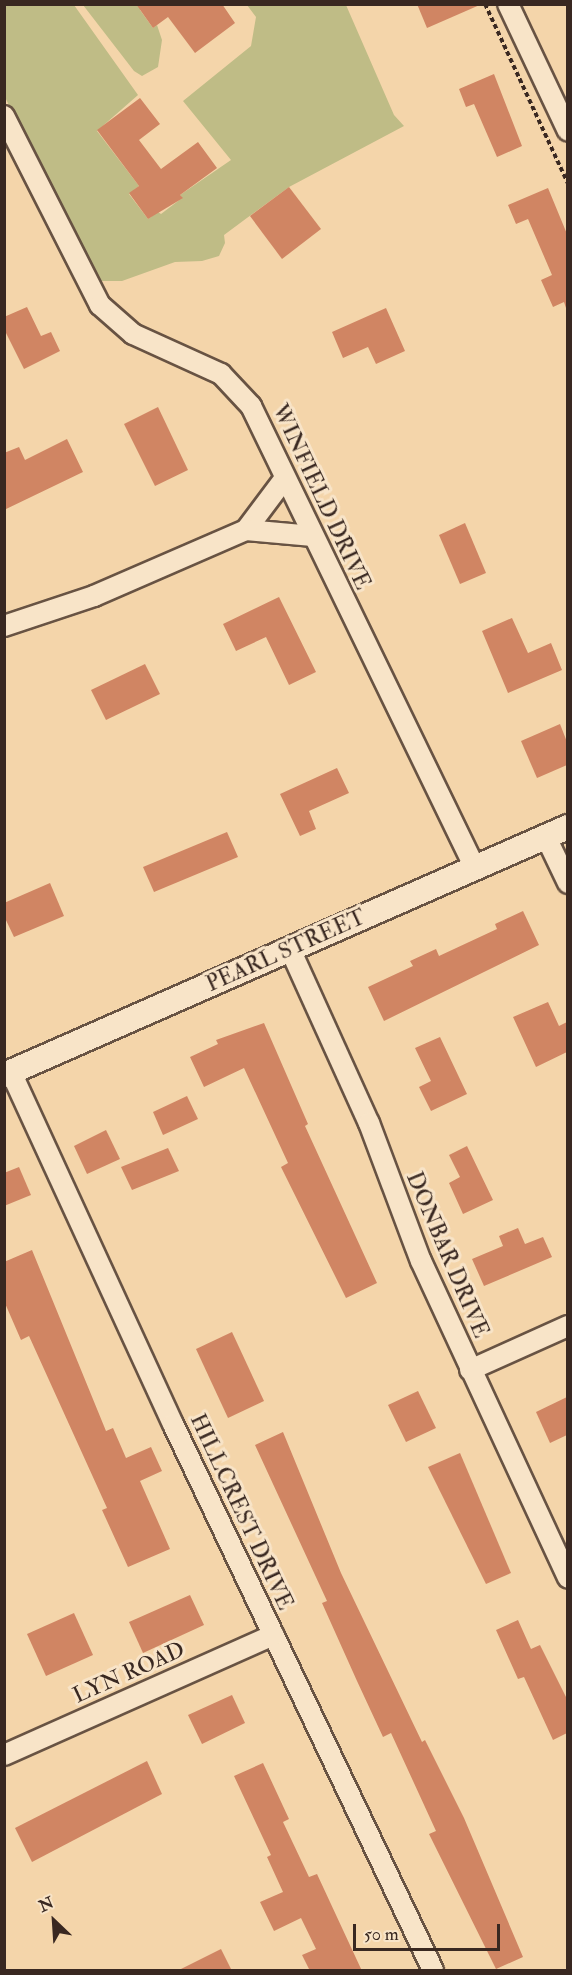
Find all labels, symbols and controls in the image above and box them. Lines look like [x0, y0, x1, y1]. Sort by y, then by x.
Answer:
street label: WINFIELD DRIVE [266, 400, 376, 594]
street label: PEARL STREET [202, 904, 370, 998]
street label: DONBAR DRIVE [400, 1168, 494, 1342]
street label: HILLCREST DRIVE [184, 1410, 298, 1614]
street label: LYN ROAD [69, 1637, 189, 1709]
north arrow [24, 1891, 84, 1951]
text: N [36, 1893, 57, 1917]
scale bar [356, 1912, 503, 1950]
text: 50 m [364, 1923, 399, 1946]

